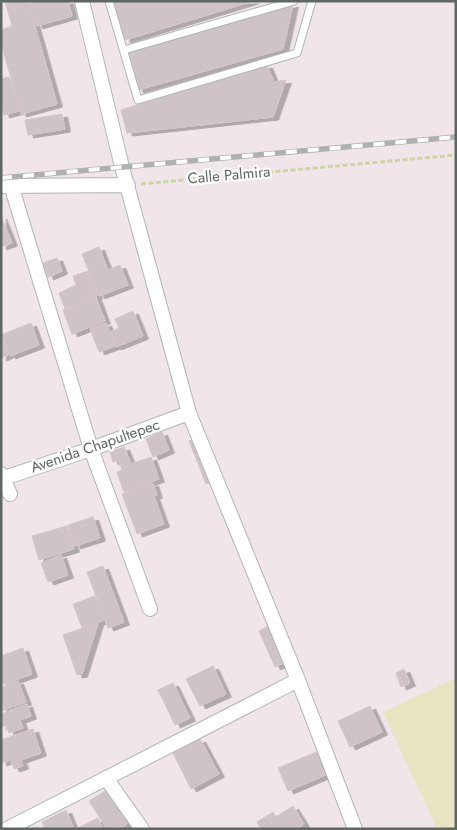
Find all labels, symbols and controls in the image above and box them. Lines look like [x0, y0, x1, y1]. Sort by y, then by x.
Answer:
street label: Calle Palmira [187, 160, 271, 190]
street label: Avenida Chapultepec [27, 414, 163, 478]

